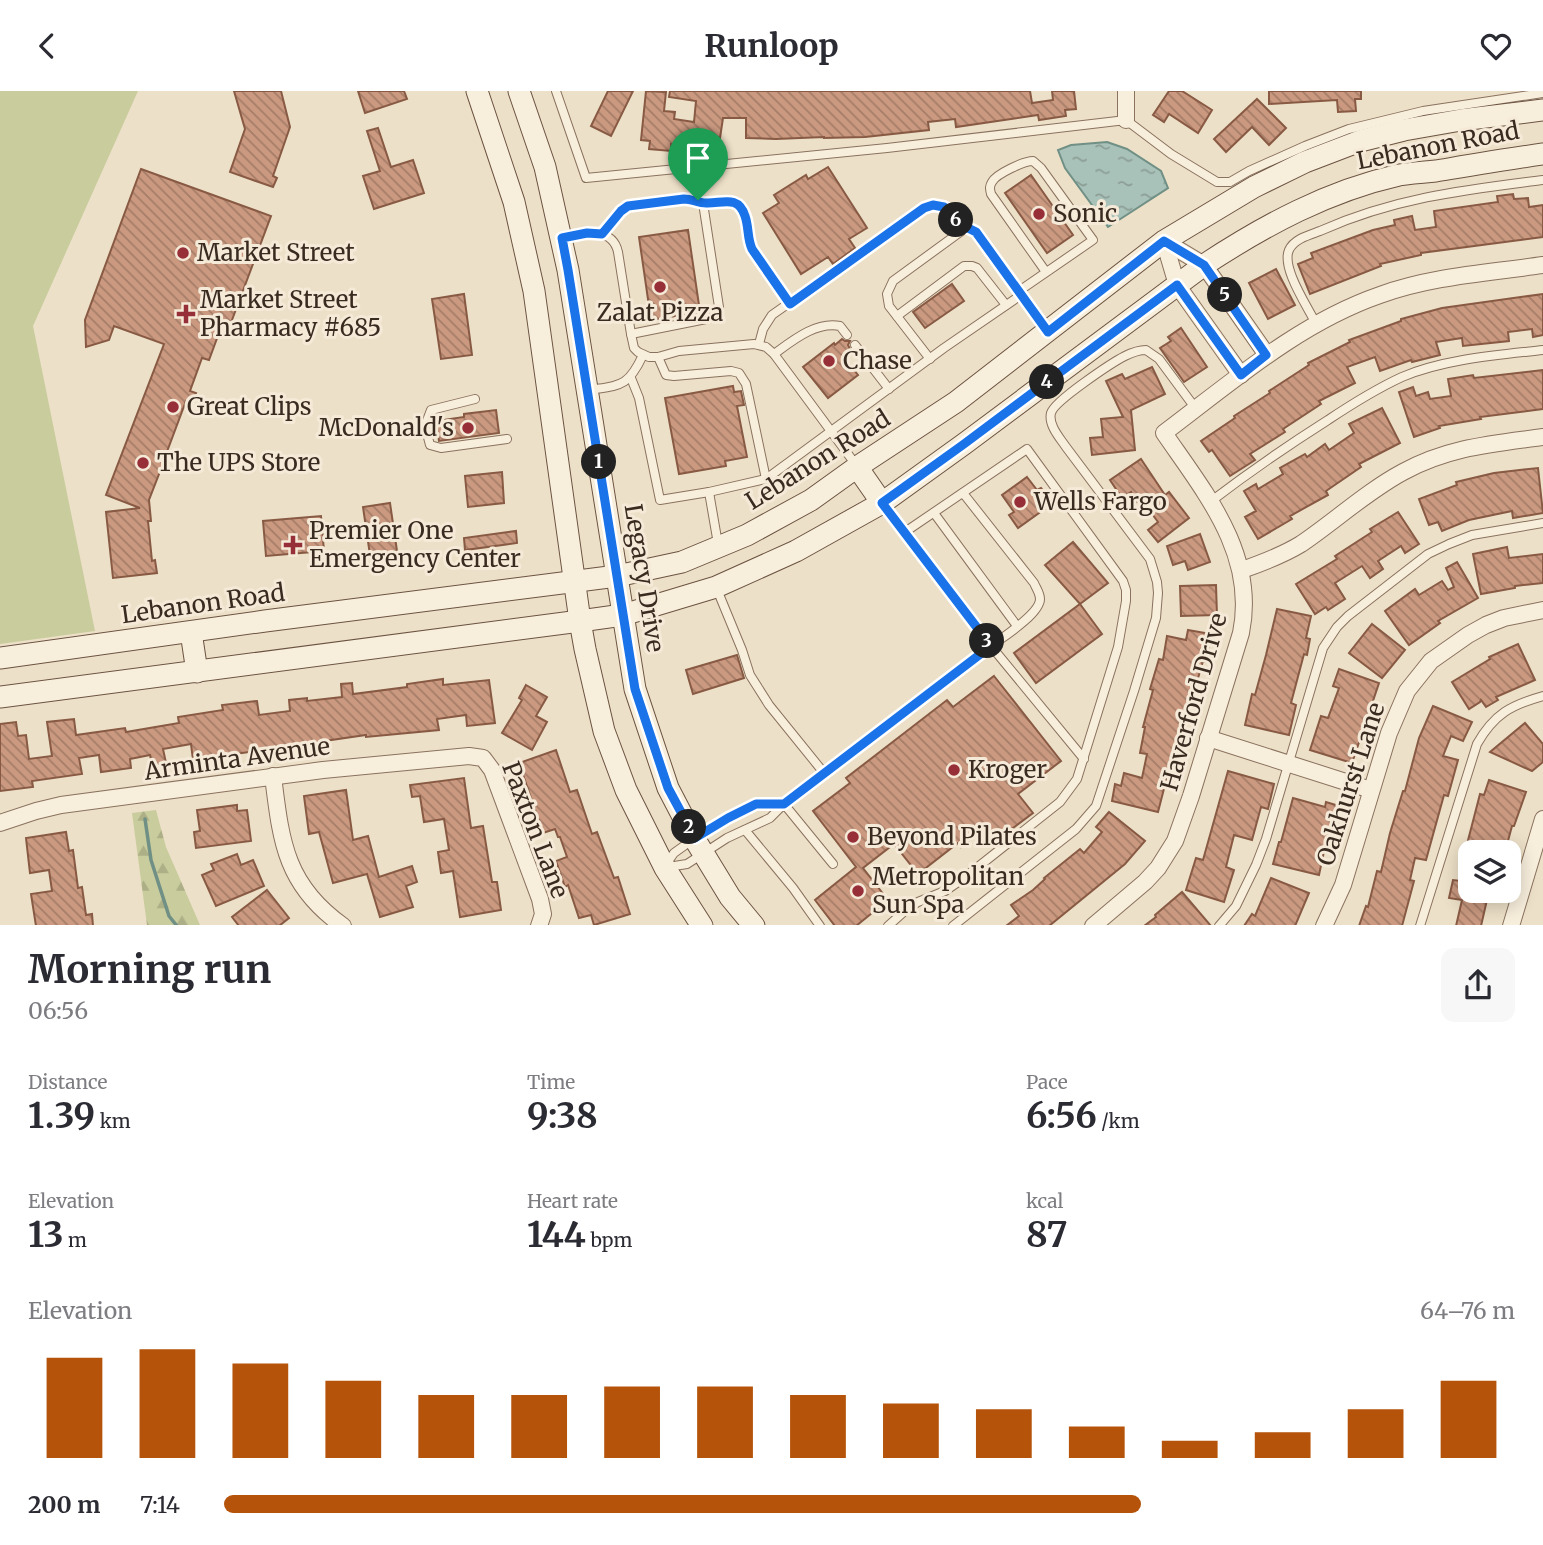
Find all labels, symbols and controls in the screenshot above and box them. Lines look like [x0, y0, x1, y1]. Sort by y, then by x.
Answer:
text: Runloop [704, 26, 839, 66]
icon: back [28, 27, 66, 65]
icon: heart [1477, 27, 1515, 65]
street label: Lebanon Road [1354, 115, 1522, 176]
pin [668, 128, 728, 200]
icon: arrive [679, 139, 717, 177]
place label: Sonic [1053, 198, 1117, 229]
pin: 6 [939, 202, 974, 237]
marker: Sonic [1031, 206, 1047, 222]
text: 6 [950, 207, 961, 231]
place label: Market Street [197, 237, 355, 268]
marker: Market Street [175, 245, 191, 261]
pin: 5 [1208, 277, 1242, 313]
marker: Zalat Pizza [652, 279, 668, 295]
text: 5 [1219, 282, 1230, 306]
place label: Market Street Pharmacy #685 [200, 284, 381, 343]
place label: Zalat Pizza [597, 297, 724, 328]
marker: Market Street Pharmacy #685 [178, 306, 194, 322]
place label: Chase [843, 345, 912, 376]
marker: Chase [821, 353, 837, 369]
pin: 4 [1030, 365, 1064, 399]
text: 4 [1040, 369, 1053, 393]
place label: Great Clips [187, 391, 312, 422]
marker: Great Clips [165, 399, 181, 415]
street label: Lebanon Road [740, 403, 896, 516]
place label: McDonald's [319, 412, 454, 443]
marker: McDonald's [460, 420, 476, 436]
pin: 1 [582, 445, 616, 479]
place label: The UPS Store [157, 447, 320, 478]
text: 1 [594, 449, 603, 473]
marker: The UPS Store [135, 455, 151, 471]
place label: Wells Fargo [1033, 486, 1167, 517]
marker: Wells Fargo [1012, 494, 1028, 510]
street label: Legacy Drive [618, 502, 671, 654]
place label: Premier One Emergency Center [309, 515, 521, 574]
marker: Premier One Emergency Center [283, 535, 303, 555]
street label: Lebanon Road [119, 577, 287, 630]
street label: Haverford Drive [1153, 609, 1234, 794]
pin: 3 [970, 623, 1004, 659]
text: 3 [981, 628, 992, 652]
street label: Oakhurst Lane [1310, 698, 1391, 869]
street label: Arminta Avenue [141, 730, 332, 787]
place label: Kroger [968, 754, 1047, 785]
street label: Paxton Lane [495, 757, 576, 903]
marker: Kroger [946, 762, 962, 778]
pin: 2 [672, 809, 706, 845]
text: 2 [683, 814, 694, 838]
place label: Beyond Pilates [867, 821, 1037, 852]
marker: Beyond Pilates [845, 829, 861, 845]
map controls [1458, 840, 1521, 903]
button: layers [1458, 840, 1521, 903]
place label: Metropolitan Sun Spa [872, 861, 1024, 920]
marker: Metropolitan Sun Spa [850, 883, 866, 899]
text: Morning run [28, 946, 271, 993]
button: share [1441, 948, 1515, 1022]
text: 06:56 [28, 996, 88, 1025]
text: Distance [28, 1070, 107, 1094]
text: Time [527, 1070, 575, 1094]
text: Pace [1026, 1070, 1068, 1094]
text: 1.39 [28, 1094, 95, 1138]
text: 9:38 [527, 1094, 598, 1138]
text: 6:56 [1026, 1094, 1097, 1138]
text: km [95, 1109, 131, 1133]
text: /km [1097, 1109, 1140, 1133]
text: Elevation [28, 1189, 114, 1213]
text: Heart rate [527, 1189, 618, 1213]
text: kcal [1026, 1189, 1063, 1213]
text: 13 [28, 1213, 64, 1257]
text: 144 [527, 1213, 586, 1257]
text: 87 [1026, 1213, 1068, 1257]
text: m [64, 1228, 87, 1252]
text: bpm [586, 1228, 632, 1252]
text: Elevation [28, 1296, 132, 1325]
text: 64–76 m [1420, 1296, 1515, 1325]
text: 200 m [28, 1490, 100, 1519]
text: 7:14 [140, 1490, 180, 1519]

